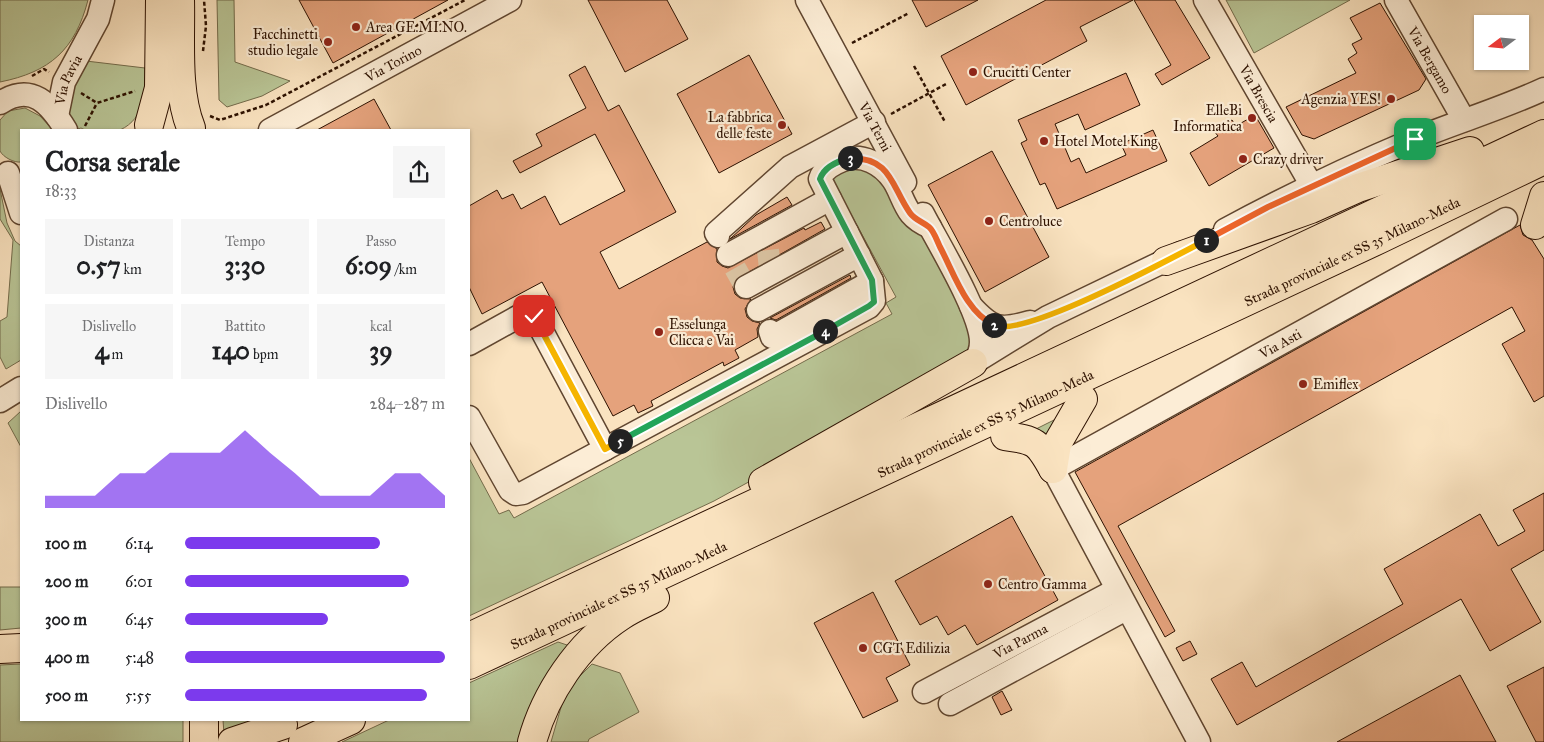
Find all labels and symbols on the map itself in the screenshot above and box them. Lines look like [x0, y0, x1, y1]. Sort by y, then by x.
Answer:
north arrow [1474, 15, 1529, 70]
place label: Area GE.MI.NO. [365, 19, 467, 36]
marker: Area GE.MI.NO. [350, 21, 362, 33]
street label: Via Bergamo [1403, 23, 1455, 97]
place label: Facchinetti studio legale [248, 26, 318, 59]
marker: Facchinetti studio legale [322, 36, 334, 48]
street label: Via Torino [361, 42, 425, 86]
street label: Via Pavia [51, 52, 86, 107]
street label: Via Brescia [1235, 61, 1282, 126]
place label: Crucitti Center [983, 64, 1071, 81]
marker: Crucitti Center [967, 66, 979, 78]
place label: Agenzia YES! [1300, 91, 1381, 108]
marker: Agenzia YES! [1385, 93, 1397, 105]
street label: Via Terni [854, 99, 895, 155]
place label: ElleBi Informatica [1173, 102, 1242, 135]
place label: La fabbrica delle feste [708, 109, 772, 142]
marker: ElleBi Informatica [1246, 112, 1258, 124]
pin [1394, 118, 1436, 160]
marker: La fabbrica delle feste [776, 119, 788, 131]
place label: Hotel Motel King [1054, 133, 1158, 150]
marker: Hotel Motel King [1038, 135, 1050, 147]
pin: 3 [838, 146, 862, 170]
place label: Crazy driver [1253, 151, 1324, 168]
marker: Crazy driver [1237, 153, 1249, 165]
street label: Strada provinciale ex SS 35 Milano-Meda [1242, 194, 1463, 310]
place label: Centroluce [999, 213, 1062, 230]
marker: Centroluce [983, 215, 995, 227]
pin: 1 [1194, 228, 1218, 252]
pin [513, 295, 555, 337]
pin: 2 [982, 312, 1006, 338]
place label: Esselunga Clicca e Vai [669, 316, 734, 349]
pin: 4 [812, 318, 838, 344]
street label: Via Asti [1255, 325, 1305, 363]
marker: Esselunga Clicca e Vai [653, 326, 665, 338]
street label: Strada provinciale ex SS 35 Milano-Meda [875, 366, 1096, 482]
place label: Emiflex [1313, 376, 1359, 393]
marker: Emiflex [1297, 378, 1309, 390]
pin: 5 [608, 428, 632, 454]
street label: Strada provinciale ex SS 35 Milano-Meda [508, 538, 730, 653]
place label: Centro Gamma [998, 576, 1087, 593]
marker: Centro Gamma [982, 578, 994, 590]
street label: Via Parma [990, 620, 1051, 663]
place label: CGT Edilizia [873, 640, 950, 657]
marker: CGT Edilizia [857, 642, 869, 654]

